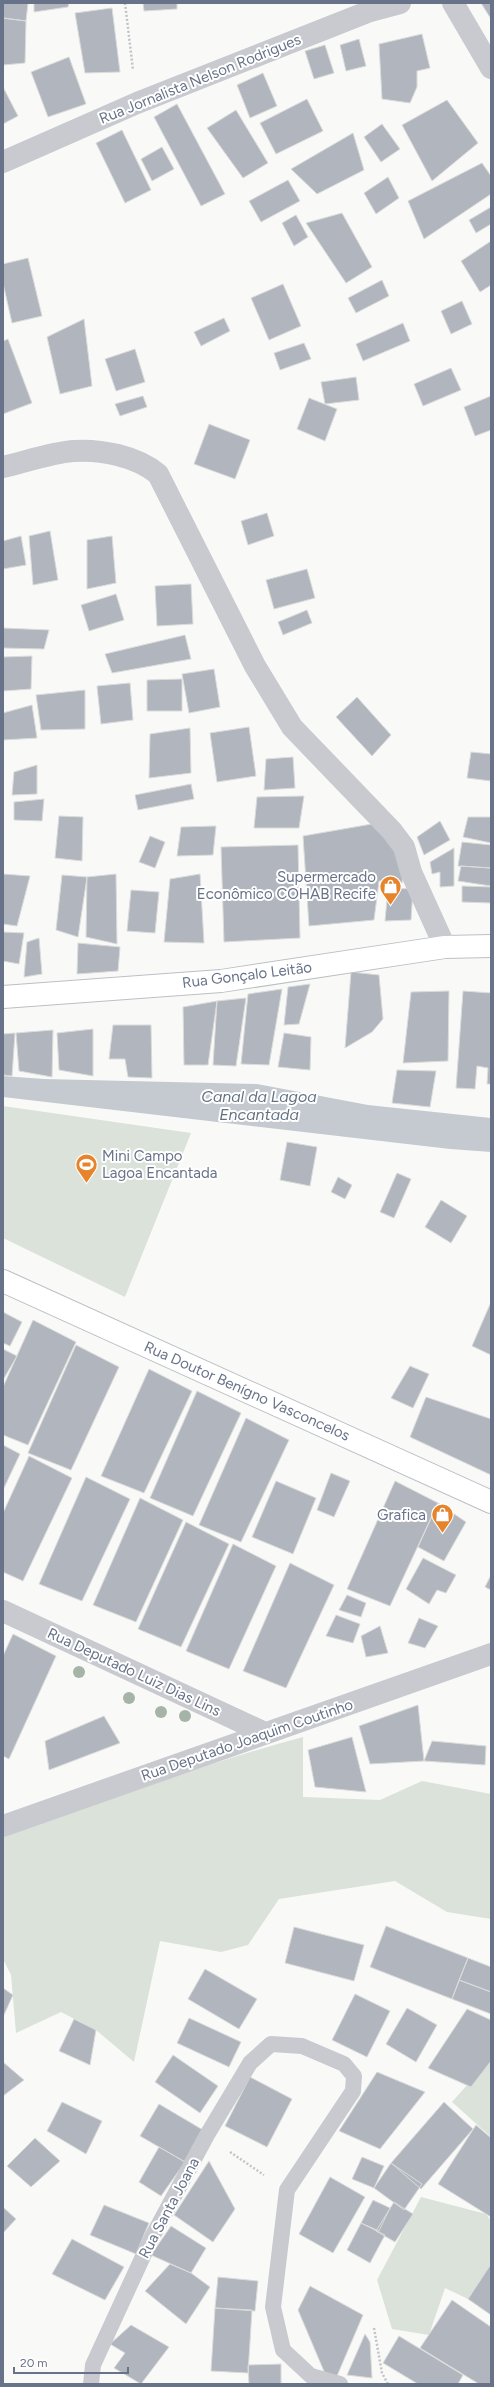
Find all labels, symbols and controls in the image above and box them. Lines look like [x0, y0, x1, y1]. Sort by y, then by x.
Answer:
street label: Rua Jornalista Nelson Rodrigues [96, 30, 304, 128]
place label: Supermercado Econômico COHAB Recife [197, 868, 376, 903]
shop icon: Supermercado Econômico COHAB Recife [378, 873, 404, 906]
street label: Rua Gonçalo Leitão [181, 958, 313, 992]
water label: Canal da Lagoa Encantada [201, 1087, 317, 1124]
place label: Mini Campo Lagoa Encantada [102, 1147, 217, 1182]
sports icon: Mini Campo Lagoa Encantada [73, 1152, 99, 1185]
street label: Rua Doutor Benígno Vasconcelos [141, 1337, 353, 1445]
shop icon: Grafica [429, 1502, 455, 1535]
place label: Grafica [377, 1506, 426, 1524]
street label: Rua Deputado Luiz Dias Lins [45, 1624, 223, 1720]
street label: Rua Deputado Joaquim Coutinho [139, 1695, 356, 1785]
street label: Rua Santa Joana [135, 2155, 203, 2261]
scale bar [14, 2349, 128, 2375]
text: 20 m [20, 2356, 48, 2370]

